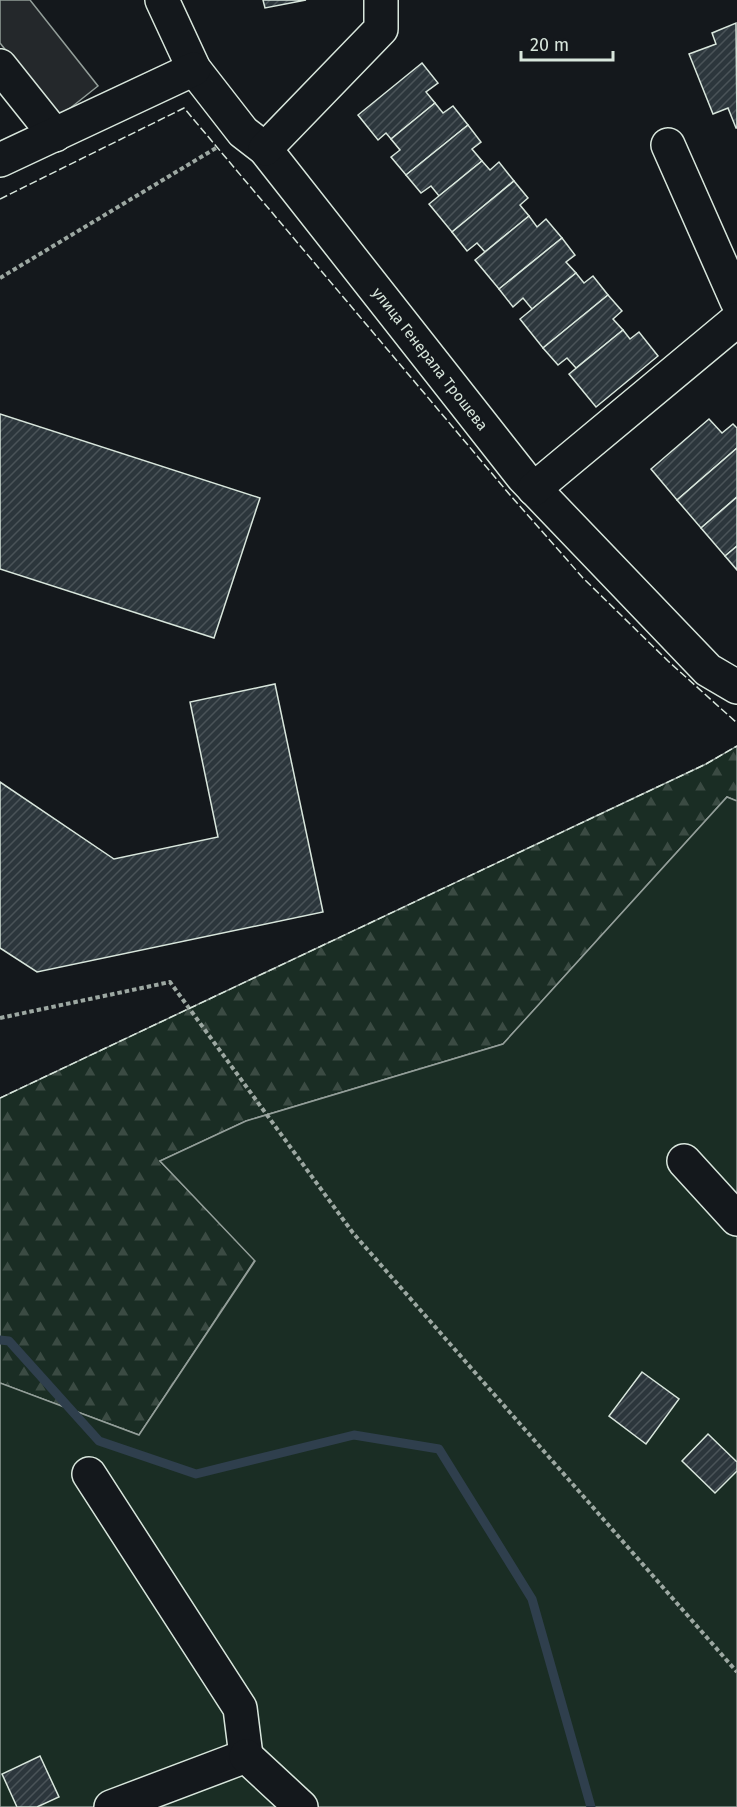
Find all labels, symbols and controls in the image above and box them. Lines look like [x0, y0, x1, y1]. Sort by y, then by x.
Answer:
scale bar [521, 24, 612, 62]
text: 20 m [530, 34, 569, 56]
street label: улица Генерала Трошева [368, 284, 492, 434]

